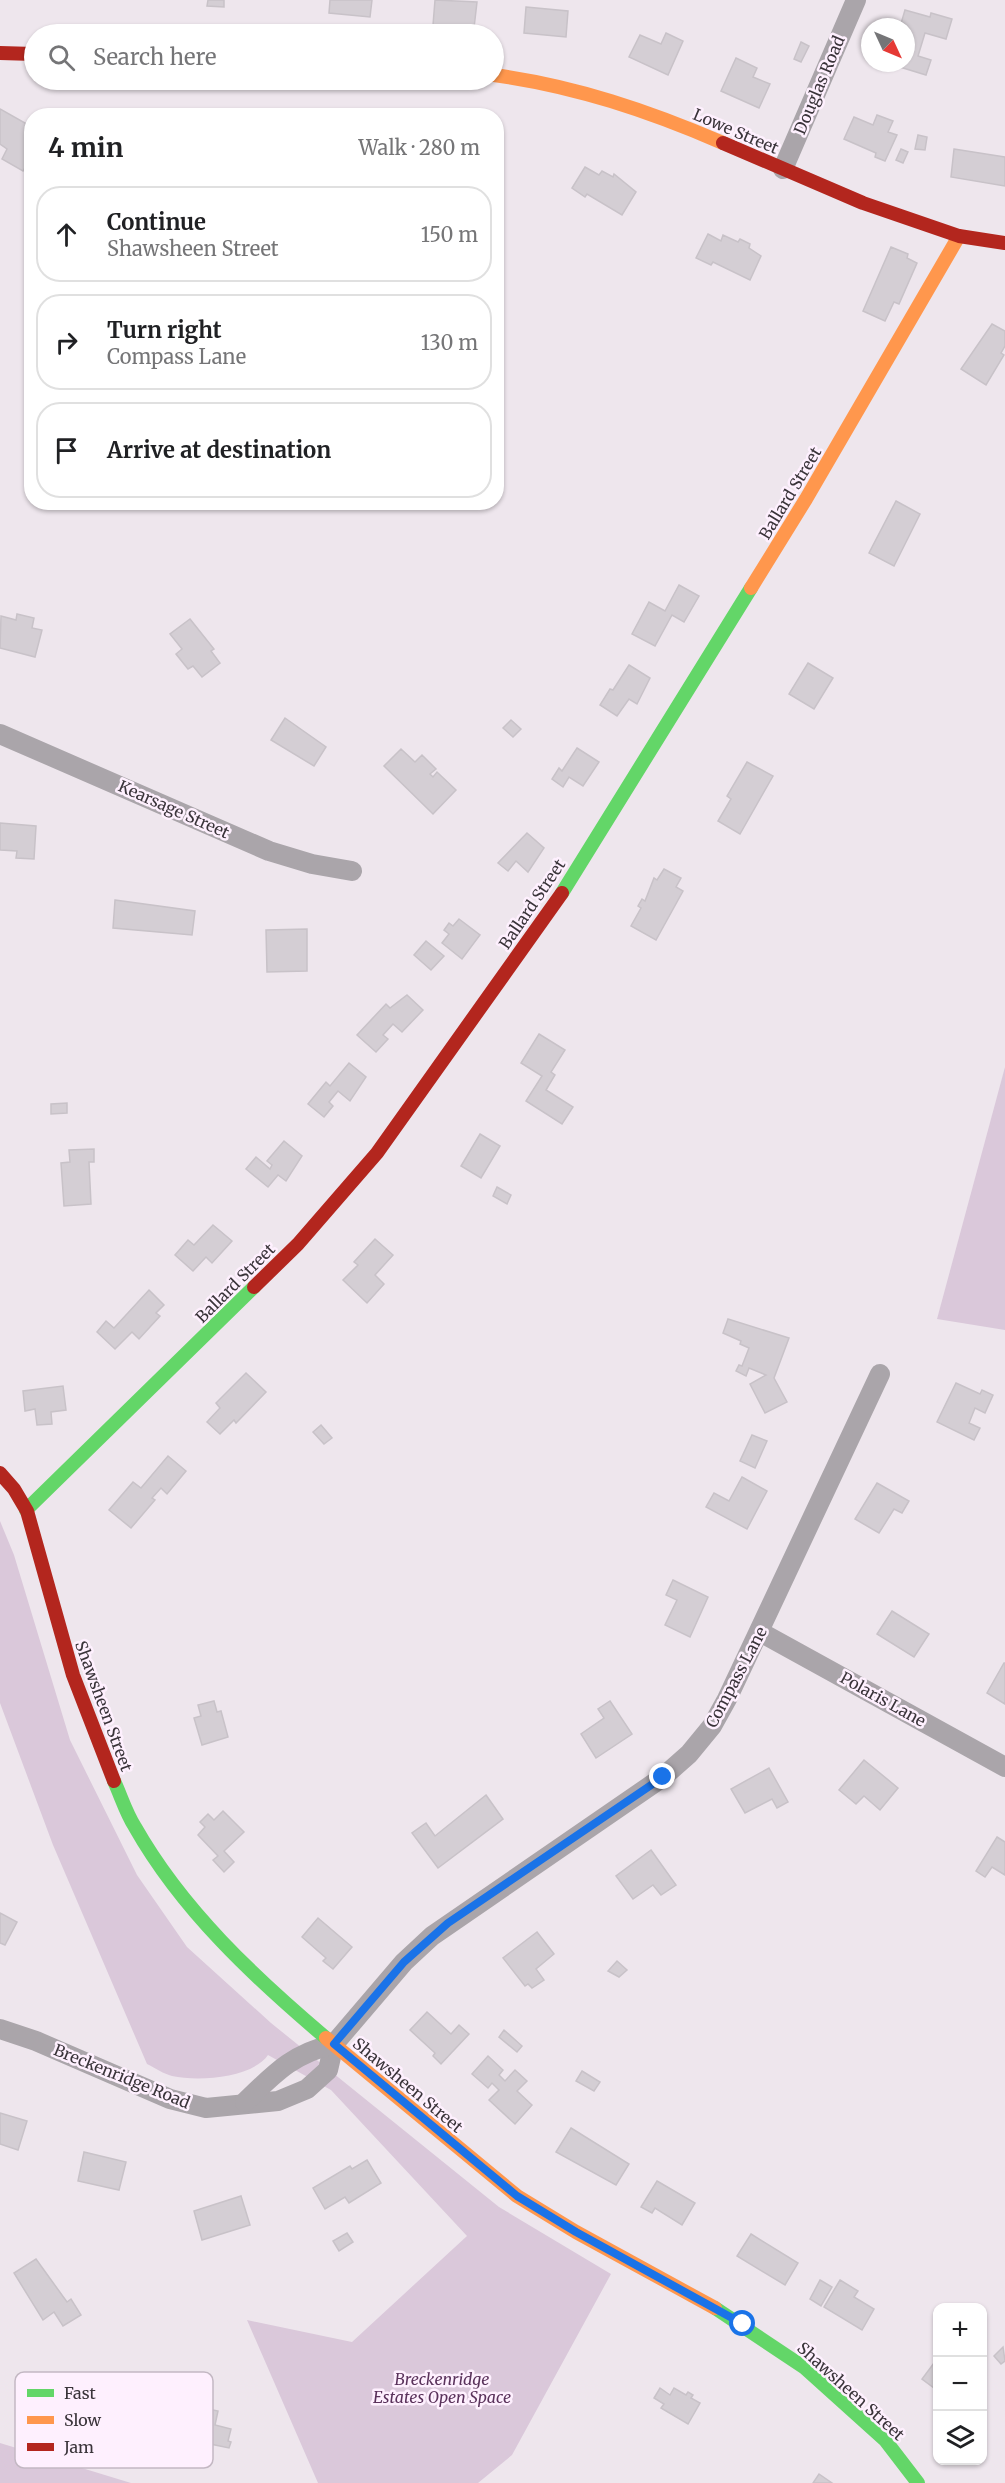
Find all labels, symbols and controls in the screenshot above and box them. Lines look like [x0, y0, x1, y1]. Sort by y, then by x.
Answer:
north arrow [861, 18, 915, 72]
search box [24, 24, 504, 90]
street label: Douglas Road [789, 32, 849, 137]
icon: search [45, 41, 78, 74]
text: Search here [93, 43, 216, 71]
street label: Lowe Street [690, 104, 782, 158]
text: 4 min [48, 131, 123, 164]
text: Walk · 280 m [358, 135, 480, 160]
text: Continue [107, 208, 206, 236]
icon: ahead [50, 218, 83, 251]
text: 150 m [421, 222, 478, 247]
text: Shawsheen Street [107, 236, 279, 261]
text: Turn right [107, 316, 221, 344]
icon: right [50, 326, 83, 359]
text: 130 m [421, 330, 478, 355]
text: Compass Lane [107, 344, 246, 369]
icon: arrive [50, 434, 83, 467]
text: Arrive at destination [107, 436, 331, 464]
street label: Ballard Street [755, 443, 826, 543]
street label: Kearsage Street [115, 776, 233, 843]
street label: Ballard Street [495, 855, 570, 953]
street label: Ballard Street [191, 1239, 279, 1327]
street label: Compass Lane [701, 1623, 771, 1731]
street label: Shawsheen Street [71, 1638, 137, 1775]
street label: Polaris Lane [837, 1667, 929, 1731]
route end [649, 1763, 675, 1789]
street label: Shawsheen Street [349, 2033, 468, 2137]
street label: Breckenridge Road [51, 2040, 193, 2113]
map controls [933, 2303, 987, 2465]
button: + [933, 2303, 987, 2357]
route start [729, 2310, 755, 2336]
street label: Shawsheen Street [793, 2338, 909, 2445]
button: − [933, 2357, 987, 2411]
park label: Breckenridge Estates Open Space [373, 2369, 511, 2407]
legend [15, 2372, 213, 2468]
text: Fast [64, 2383, 97, 2403]
text: Slow [64, 2410, 102, 2430]
button: layers [933, 2411, 987, 2465]
text: Jam [63, 2437, 94, 2457]

